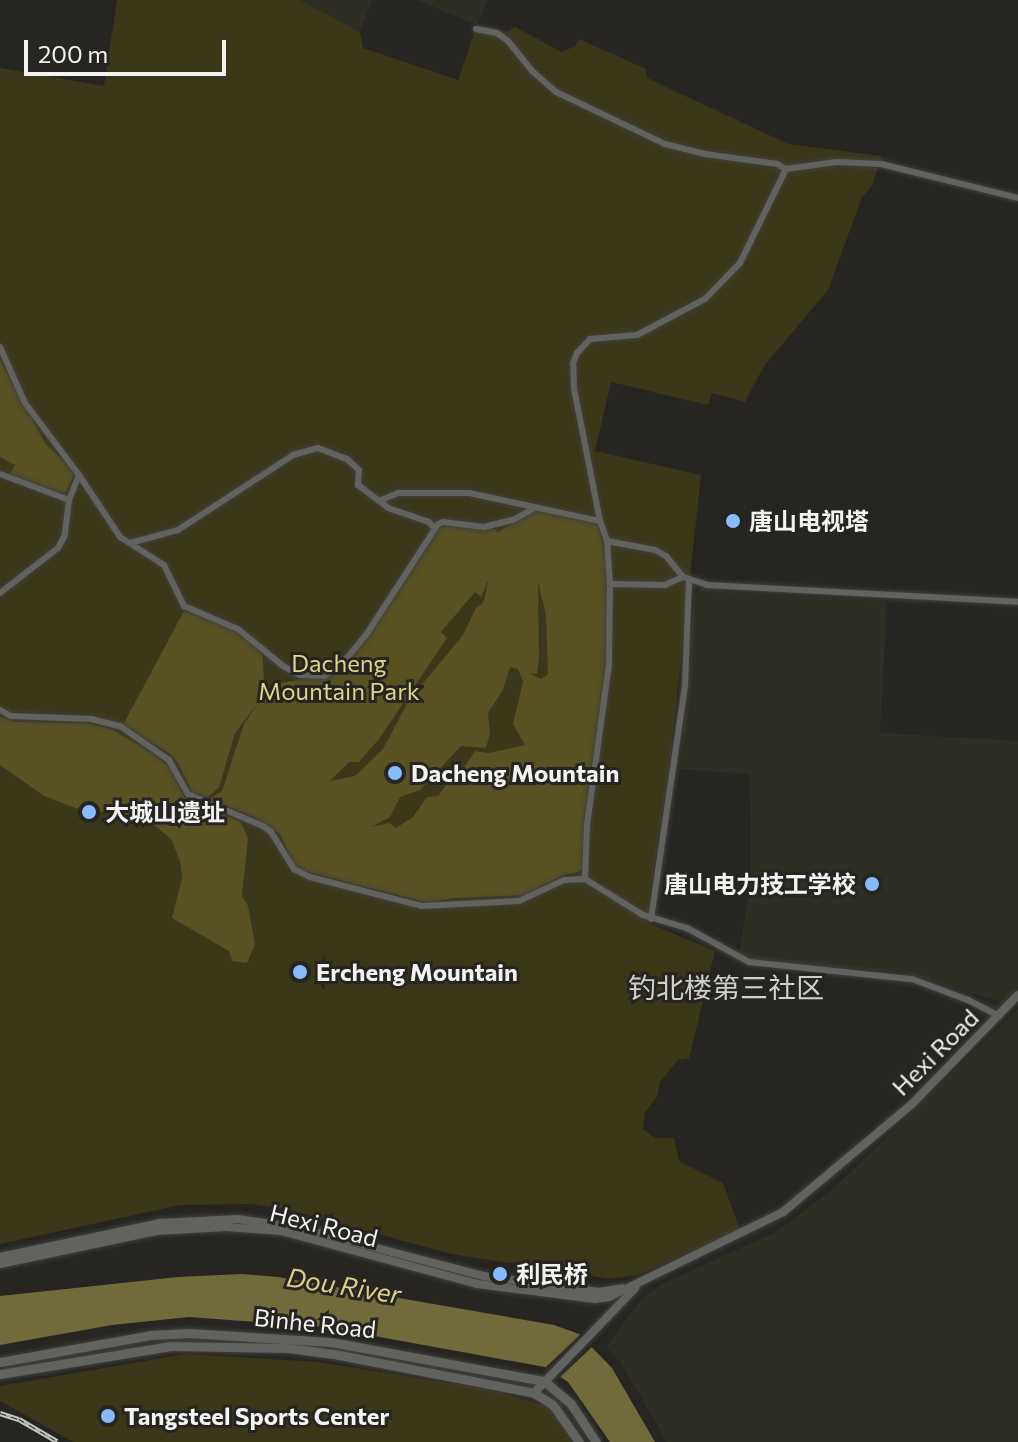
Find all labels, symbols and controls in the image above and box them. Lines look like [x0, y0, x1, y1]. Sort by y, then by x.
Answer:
scale bar [28, 24, 230, 74]
text: 200 m [38, 39, 108, 68]
place label: 唐山电视塔 [749, 507, 869, 535]
marker: 唐山电视塔 [724, 512, 742, 530]
park label: Dacheng Mountain Park [258, 649, 420, 705]
place label: Dacheng Mountain [411, 759, 619, 787]
marker: Dacheng Mountain [386, 764, 404, 782]
place label: 大城山遗址 [105, 798, 225, 826]
marker: 大城山遗址 [80, 803, 98, 821]
place label: 唐山电力技工学校 [664, 870, 856, 898]
marker: 唐山电力技工学校 [863, 875, 881, 893]
place label: Ercheng Mountain [316, 958, 518, 986]
marker: Ercheng Mountain [291, 963, 309, 981]
district label: 钓北楼第三社区 [628, 970, 824, 1004]
street label: Hexi Road [886, 1003, 984, 1101]
street label: Hexi Road [267, 1198, 381, 1252]
place label: 利民桥 [516, 1260, 588, 1288]
water label: Dou River [285, 1261, 403, 1309]
marker: 利民桥 [491, 1265, 509, 1283]
street label: Binhe Road [253, 1302, 377, 1344]
place label: Tangsteel Sports Center [124, 1402, 389, 1430]
marker: Tangsteel Sports Center [99, 1407, 117, 1425]

